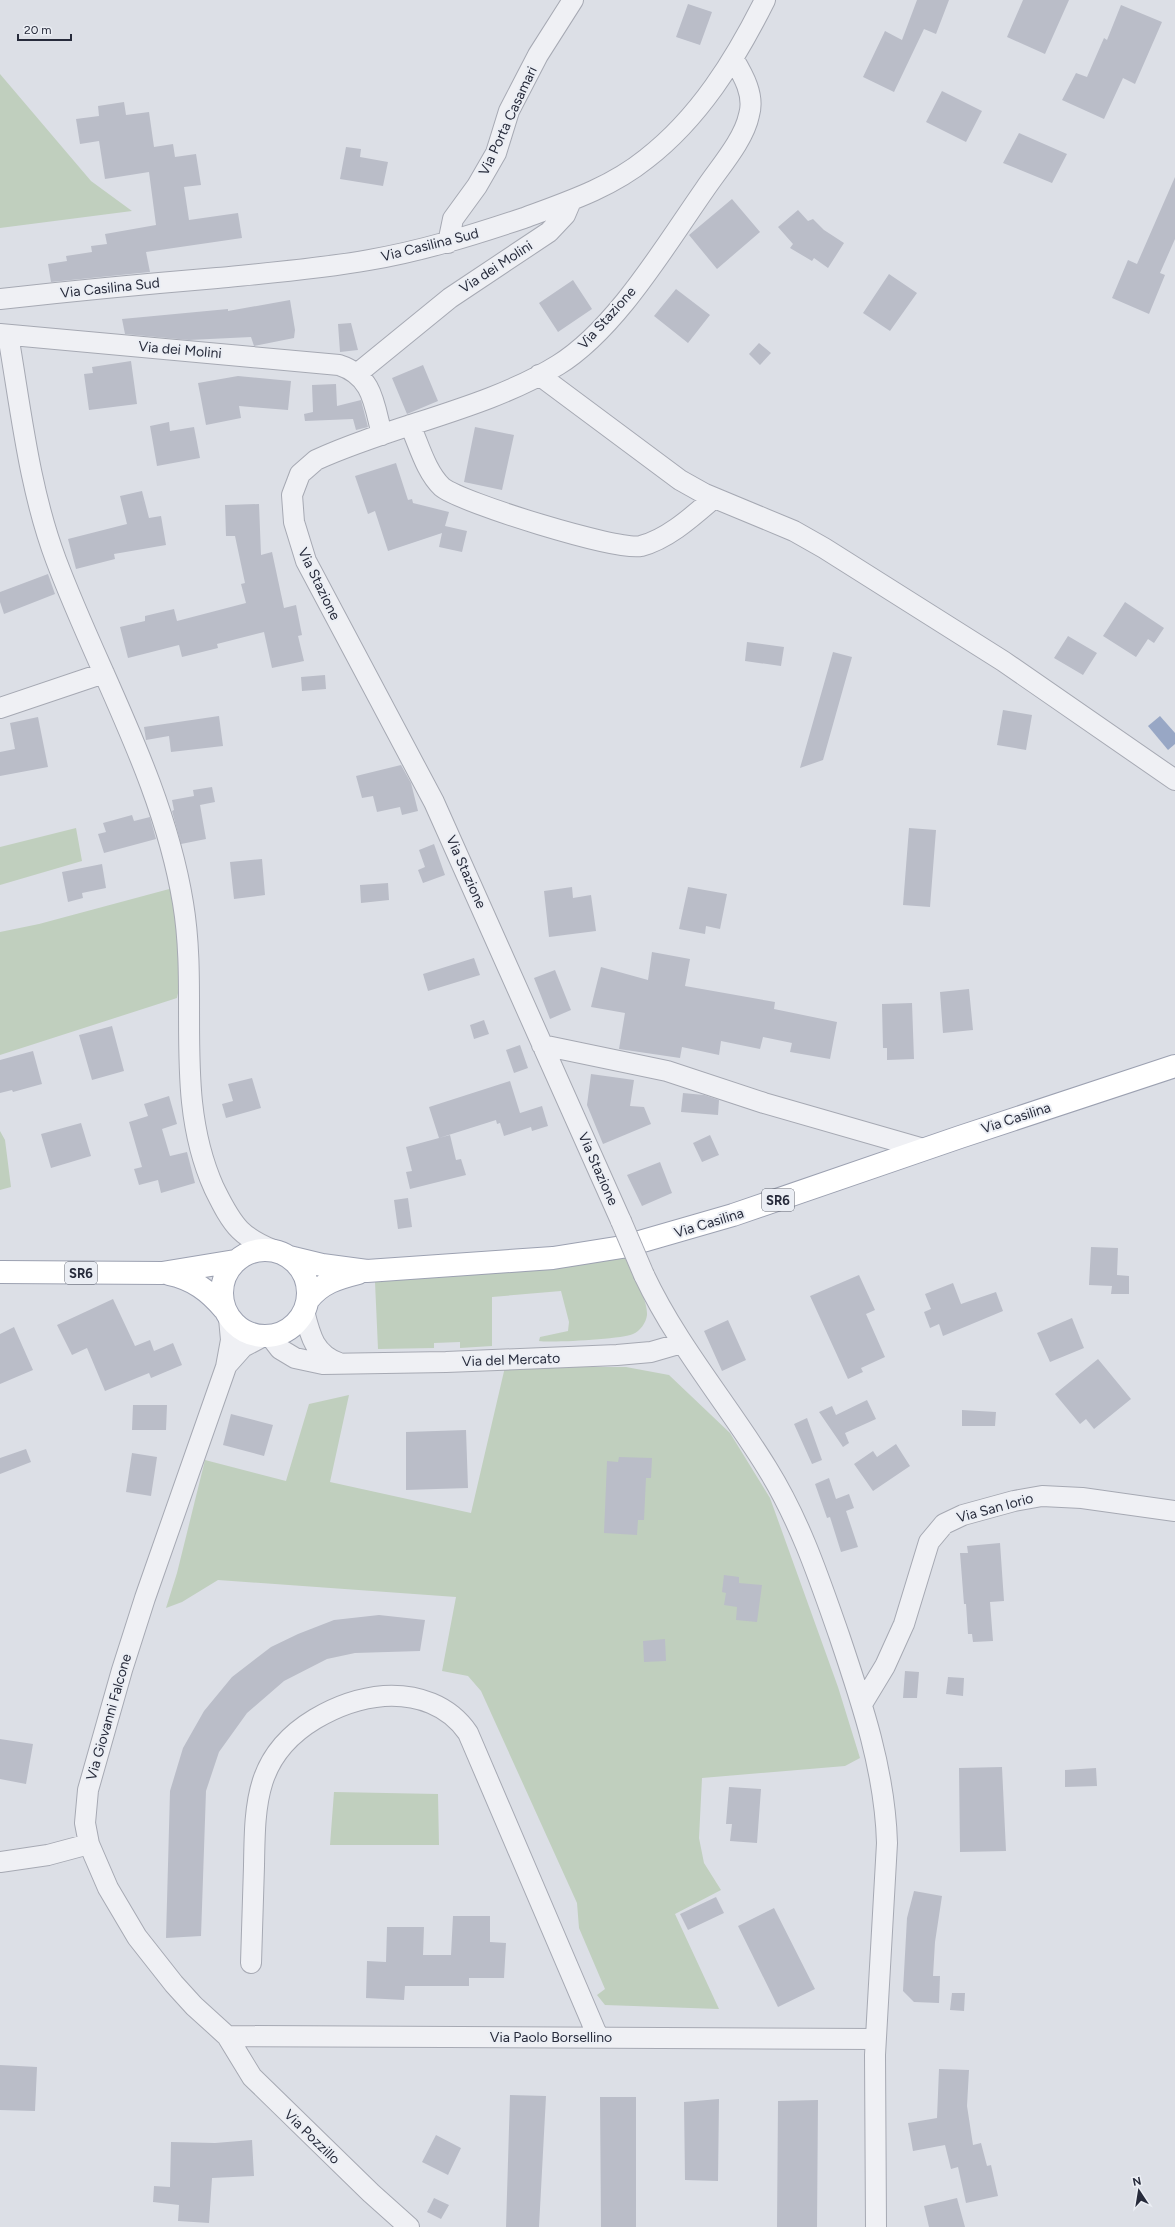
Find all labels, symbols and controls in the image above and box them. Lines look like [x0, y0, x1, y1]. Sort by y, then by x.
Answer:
scale bar [18, 16, 71, 42]
text: 20 m [24, 23, 52, 37]
street label: Via Porta Casamari [475, 64, 541, 178]
street label: Via Casilina Sud [379, 225, 481, 265]
street label: Via dei Molini [456, 237, 536, 297]
street label: Via Casilina Sud [59, 274, 161, 302]
street label: Via Stazione [575, 283, 640, 353]
street label: Via dei Molini [138, 338, 222, 362]
street label: Via Stazione [294, 545, 344, 623]
street label: Via Stazione [442, 833, 490, 912]
street label: Via Casilina [979, 1099, 1053, 1137]
street label: Via Stazione [574, 1130, 622, 1209]
road number: SR6 [762, 1189, 794, 1211]
street label: Via Casilina [672, 1204, 746, 1242]
road number: SR6 [65, 1262, 97, 1284]
street label: Via del Mercato [462, 1350, 560, 1370]
street label: Via San Iorio [955, 1490, 1035, 1526]
street label: Via Giovanni Falcone [83, 1651, 135, 1782]
street label: Via Paolo Borsellino [490, 2029, 612, 2046]
street label: Via Pozzillo [281, 2106, 343, 2168]
north arrow [1119, 2171, 1159, 2211]
text: N [1132, 2174, 1143, 2189]

